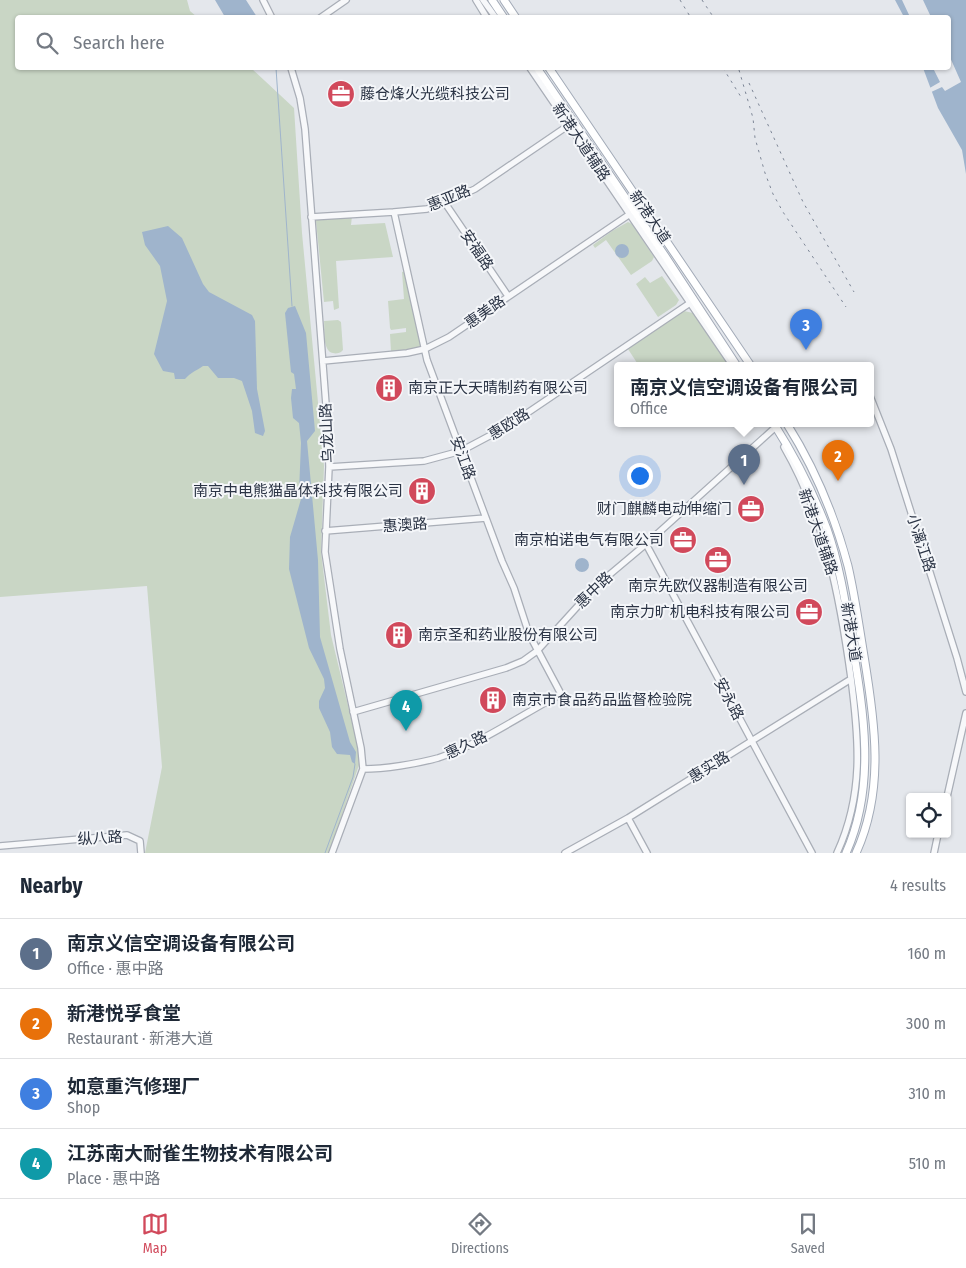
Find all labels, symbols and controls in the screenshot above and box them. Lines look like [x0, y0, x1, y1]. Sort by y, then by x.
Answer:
search box [15, 15, 951, 70]
icon: search [33, 29, 61, 57]
text: Search here [73, 31, 165, 54]
office icon: 藤仓烽火光缆科技公司 [326, 79, 356, 109]
place label: 藤仓烽火光缆科技公司 [360, 85, 510, 103]
street label: 新港大道辅路 [548, 100, 614, 184]
street label: 惠亚路 [425, 181, 473, 215]
street label: 新港大道 [626, 187, 674, 247]
street label: 安福路 [457, 226, 497, 274]
street label: 惠美路 [461, 292, 509, 332]
pin: 3 [790, 309, 822, 350]
popup [614, 362, 874, 427]
building icon: 南京正大天晴制药有限公司 [374, 373, 404, 403]
text: 南京义信空调设备有限公司 [630, 376, 858, 399]
place label: 南京正大天晴制药有限公司 [408, 379, 588, 397]
text: Office [630, 399, 668, 418]
street label: 乌龙山路 [316, 403, 338, 463]
street label: 惠欧路 [485, 404, 533, 444]
street label: 安江路 [447, 434, 479, 482]
pin: 2 [822, 440, 854, 481]
pin: 1 [728, 444, 760, 485]
your location [627, 463, 653, 489]
building icon: 南京中电熊猫晶体科技有限公司 [407, 476, 437, 506]
place label: 南京中电熊猫晶体科技有限公司 [193, 482, 403, 500]
street label: 新港大道辅路 [795, 487, 841, 577]
office icon: 财门麒麟电动伸缩门 [736, 494, 766, 524]
place label: 财门麒麟电动伸缩门 [597, 500, 732, 518]
street label: 小漓江路 [903, 512, 939, 574]
street label: 惠澳路 [382, 514, 428, 536]
office icon: 南京柏诺电气有限公司 [668, 525, 698, 555]
place label: 南京柏诺电气有限公司 [514, 531, 664, 549]
office icon: 南京先欧仪器制造有限公司 [703, 545, 733, 575]
street label: 惠中路 [572, 568, 616, 612]
place label: 南京先欧仪器制造有限公司 [628, 577, 808, 595]
office icon: 南京力旷机电科技有限公司 [794, 597, 824, 627]
street label: 新港大道 [837, 601, 865, 663]
place label: 南京力旷机电科技有限公司 [610, 603, 790, 621]
building icon: 南京圣和药业股份有限公司 [384, 620, 414, 650]
place label: 南京圣和药业股份有限公司 [418, 626, 598, 644]
street label: 安永路 [710, 675, 748, 723]
building icon: 南京市食品药品监督检验院 [478, 685, 508, 715]
pin: 4 [390, 690, 422, 731]
place label: 南京市食品药品监督检验院 [512, 691, 692, 709]
street label: 惠久路 [442, 727, 490, 763]
street label: 惠实路 [685, 747, 733, 787]
map controls [906, 793, 951, 838]
button: locate [906, 793, 951, 838]
street label: 纵八路 [77, 828, 123, 848]
text: Nearby [20, 873, 82, 899]
text: 4 results [890, 876, 946, 895]
text: 南京义信空调设备有限公司 [67, 932, 295, 955]
text: 1 [33, 944, 39, 963]
text: 160 m [907, 944, 946, 963]
text: Office · 惠中路 [67, 959, 164, 978]
text: 新港悦孚食堂 [67, 1002, 181, 1025]
text: 2 [32, 1014, 40, 1033]
text: 300 m [906, 1014, 946, 1033]
text: Restaurant · 新港大道 [67, 1029, 213, 1048]
text: 如意重汽修理厂 [67, 1075, 200, 1098]
text: 3 [32, 1084, 40, 1103]
text: 310 m [909, 1084, 946, 1103]
text: Shop [67, 1098, 100, 1117]
text: 江苏南大耐雀生物技术有限公司 [67, 1142, 333, 1165]
text: 4 [32, 1154, 40, 1173]
text: 510 m [909, 1154, 946, 1173]
text: Place · 惠中路 [67, 1169, 161, 1188]
tab: Map [141, 1210, 169, 1257]
tab: Directions [451, 1210, 509, 1257]
tab: Saved [791, 1210, 825, 1257]

